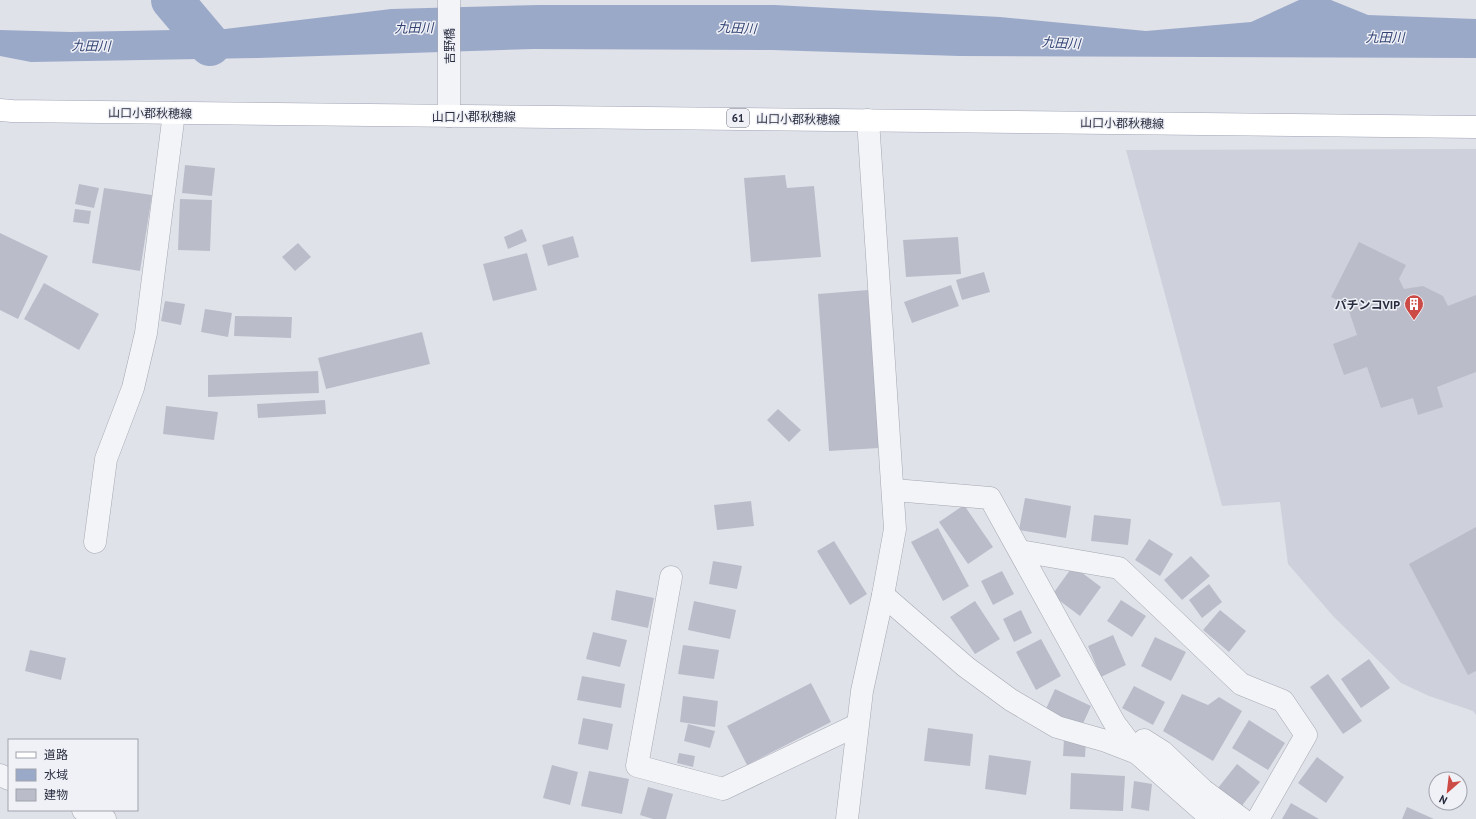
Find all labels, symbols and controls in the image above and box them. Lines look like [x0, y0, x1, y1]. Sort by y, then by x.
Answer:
water label: 九田川 [717, 18, 759, 38]
water label: 九田川 [394, 19, 436, 37]
street label: 吉野橋 [442, 28, 457, 64]
water label: 九田川 [1365, 29, 1406, 46]
water label: 九田川 [1041, 33, 1083, 53]
water label: 九田川 [71, 37, 113, 55]
street label: 山口小郡秋穂線 [108, 105, 192, 121]
street label: 山口小郡秋穂線 [432, 109, 516, 124]
road number: 61 [727, 109, 749, 127]
street label: 山口小郡秋穂線 [756, 111, 840, 127]
street label: 山口小郡秋穂線 [1080, 115, 1164, 131]
building icon: パチンコVIP [1403, 293, 1425, 321]
place label: パチンコVIP [1334, 297, 1400, 312]
legend [8, 739, 138, 811]
text: 道路 [44, 747, 68, 762]
text: 水域 [44, 767, 68, 782]
north arrow [1428, 771, 1468, 811]
text: 建物 [44, 787, 68, 802]
text: N [1437, 792, 1450, 808]

